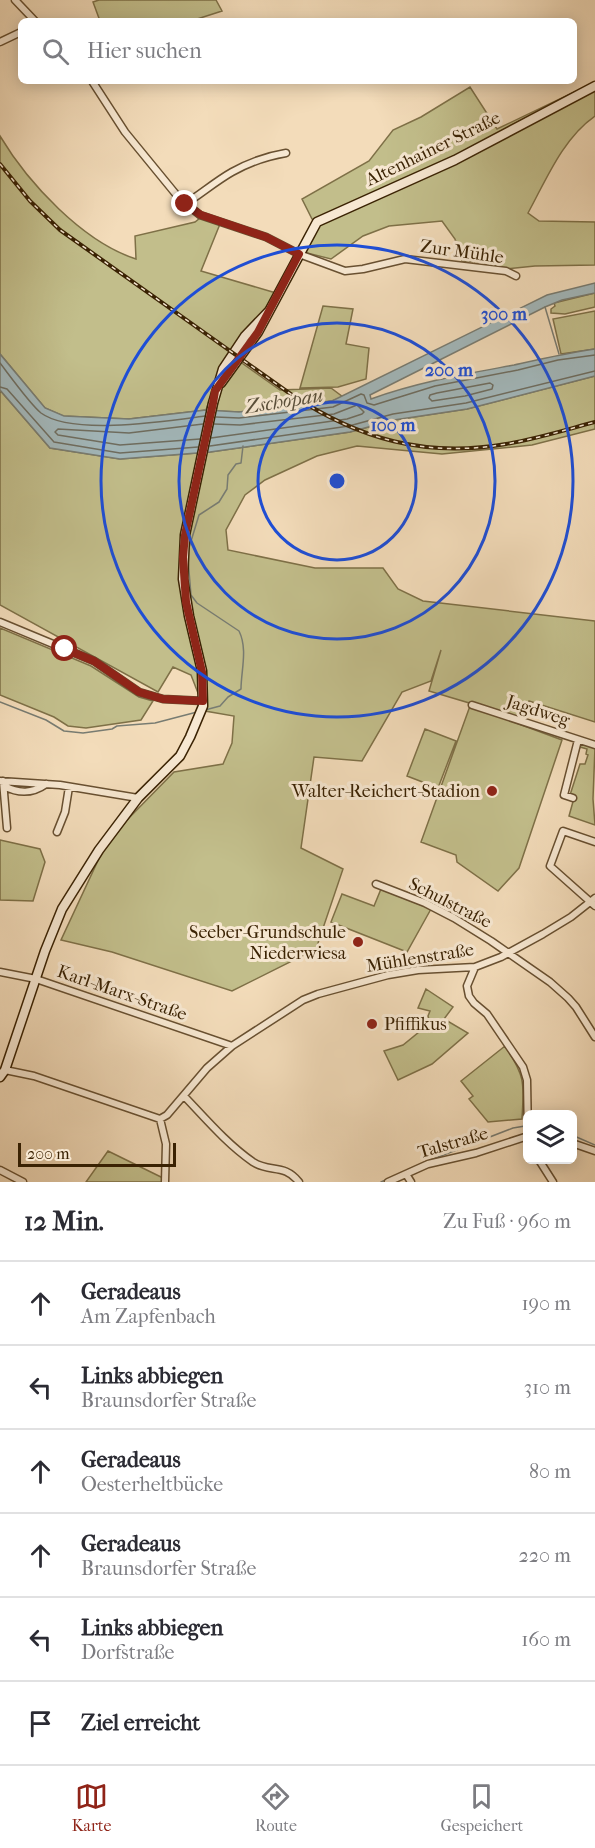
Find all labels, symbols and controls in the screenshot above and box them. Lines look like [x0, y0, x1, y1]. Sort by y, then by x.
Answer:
search box [18, 18, 577, 84]
icon: search [39, 35, 72, 68]
text: Hier suchen [87, 38, 202, 64]
street label: Altenhainer Straße [361, 107, 504, 191]
route end [171, 190, 197, 216]
street label: Zur Mühle [419, 236, 505, 268]
text: 300 m [481, 304, 528, 325]
text: 200 m [425, 360, 474, 381]
water label: Zschopau [242, 384, 325, 419]
text: 100 m [370, 415, 417, 436]
centre of rings [327, 471, 347, 491]
route start [51, 635, 77, 661]
street label: Jagdweg [502, 690, 573, 731]
place label: Walter-Reichert-Stadion [291, 781, 481, 802]
marker: Walter-Reichert-Stadion [485, 784, 499, 798]
street label: Schulstraße [405, 873, 495, 933]
place label: Seeber-Grundschule Niederwiesa [189, 922, 347, 964]
marker: Seeber-Grundschule Niederwiesa [351, 935, 365, 949]
street label: Mühlenstraße [365, 939, 475, 977]
street label: Karl-Marx-Straße [54, 961, 190, 1025]
place label: Pfiffikus [384, 1014, 447, 1035]
marker: Pfiffikus [365, 1017, 379, 1031]
map controls [523, 1110, 577, 1164]
button: layers [523, 1110, 577, 1164]
street label: Talstraße [416, 1123, 490, 1163]
scale bar [18, 1140, 176, 1168]
text: 200 m [27, 1144, 70, 1163]
text: 12 Min. [24, 1206, 104, 1237]
text: Zu Fuß · 960 m [443, 1210, 571, 1233]
text: Geradeaus [81, 1279, 181, 1305]
icon: ahead [24, 1287, 57, 1320]
text: 190 m [521, 1292, 571, 1315]
text: Am Zapfenbach [81, 1305, 216, 1328]
text: Links abbiegen [81, 1363, 223, 1389]
icon: left [24, 1371, 57, 1404]
text: 310 m [524, 1376, 571, 1399]
text: Braunsdorfer Straße [81, 1389, 256, 1412]
text: Geradeaus [81, 1447, 181, 1473]
icon: ahead [24, 1455, 57, 1488]
text: 80 m [529, 1460, 571, 1483]
text: Oesterheltbücke [81, 1473, 223, 1496]
text: Geradeaus [81, 1531, 181, 1557]
icon: ahead [24, 1539, 57, 1572]
text: 220 m [518, 1544, 571, 1567]
text: Braunsdorfer Straße [81, 1557, 256, 1580]
text: Links abbiegen [81, 1615, 223, 1641]
icon: left [24, 1623, 57, 1656]
text: 160 m [521, 1628, 571, 1651]
text: Dorfstraße [81, 1641, 175, 1664]
icon: arrive [24, 1707, 57, 1740]
text: Ziel erreicht [81, 1710, 200, 1736]
tab: Karte [72, 1780, 111, 1835]
tab: Route [255, 1780, 297, 1835]
tab: Gespeichert [440, 1780, 523, 1835]

